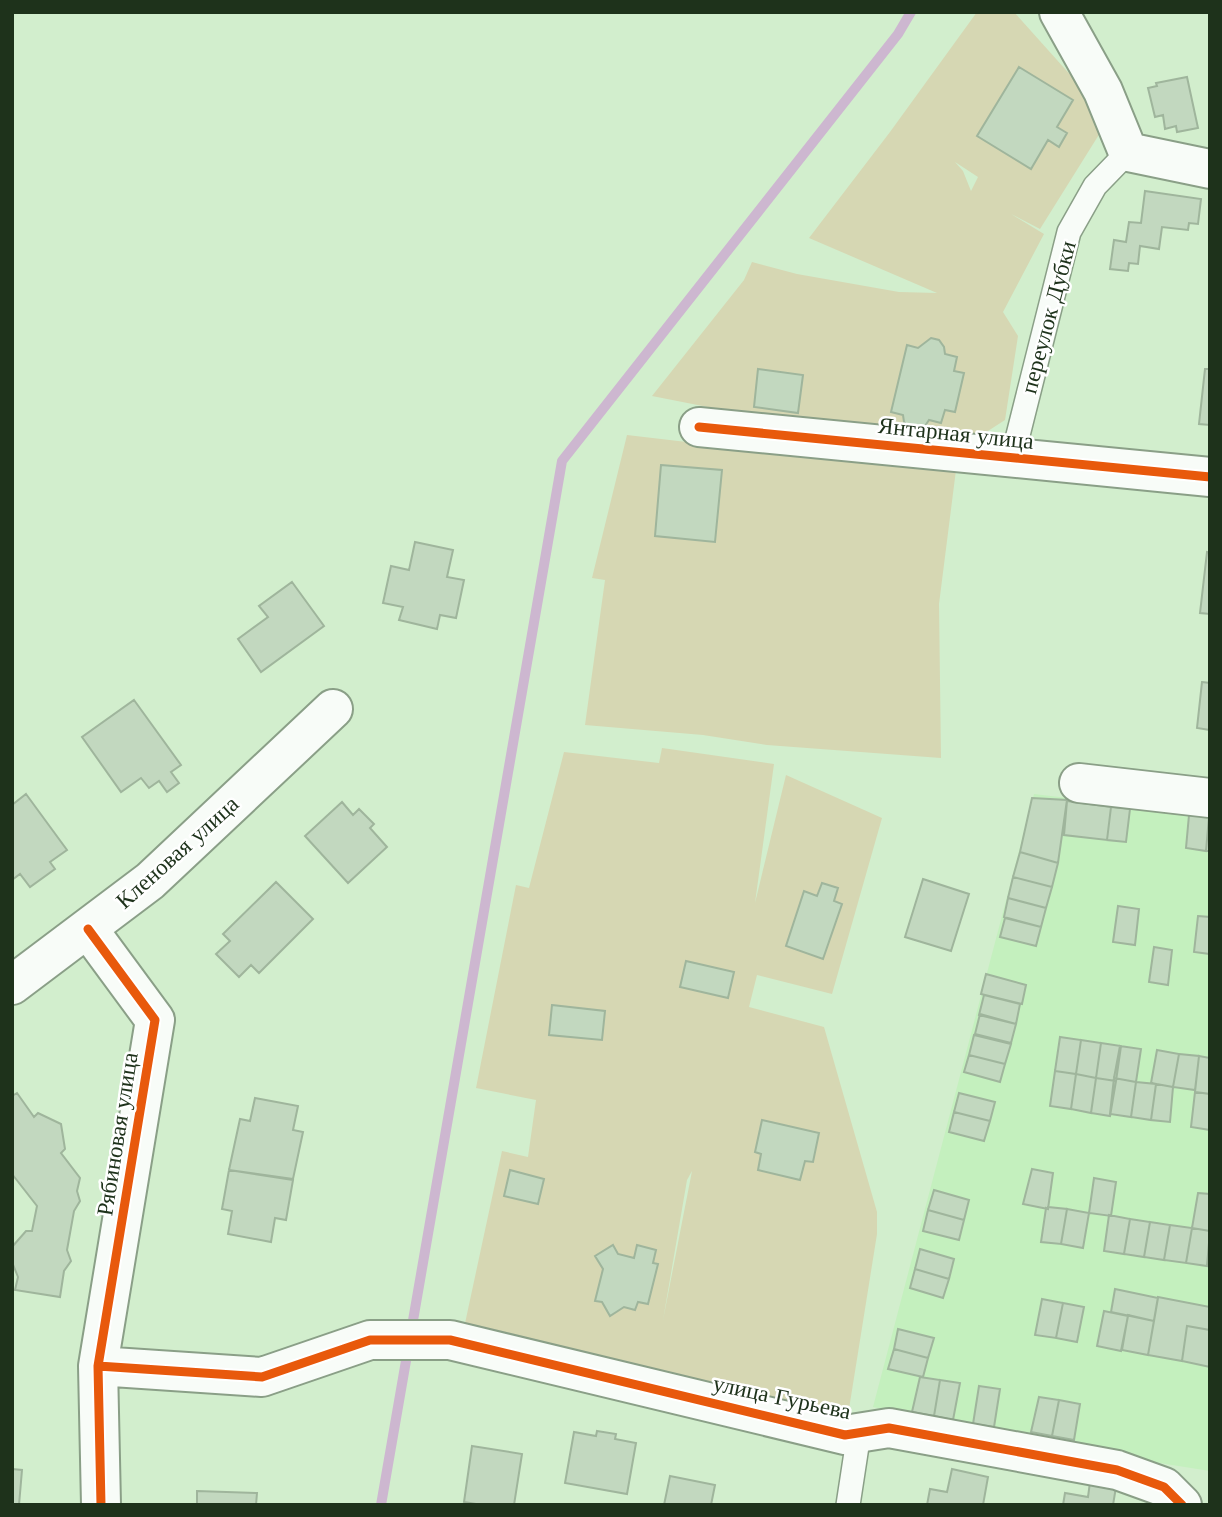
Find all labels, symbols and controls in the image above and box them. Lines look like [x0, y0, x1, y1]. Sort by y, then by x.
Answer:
street label: переулок Дубки [1014, 238, 1082, 396]
street label: Янтарная улица [877, 411, 1035, 455]
street label: Кленовая улица [110, 790, 244, 914]
street label: Рябиновая улица [90, 1050, 144, 1218]
street label: улица Гурьева [710, 1369, 854, 1425]

